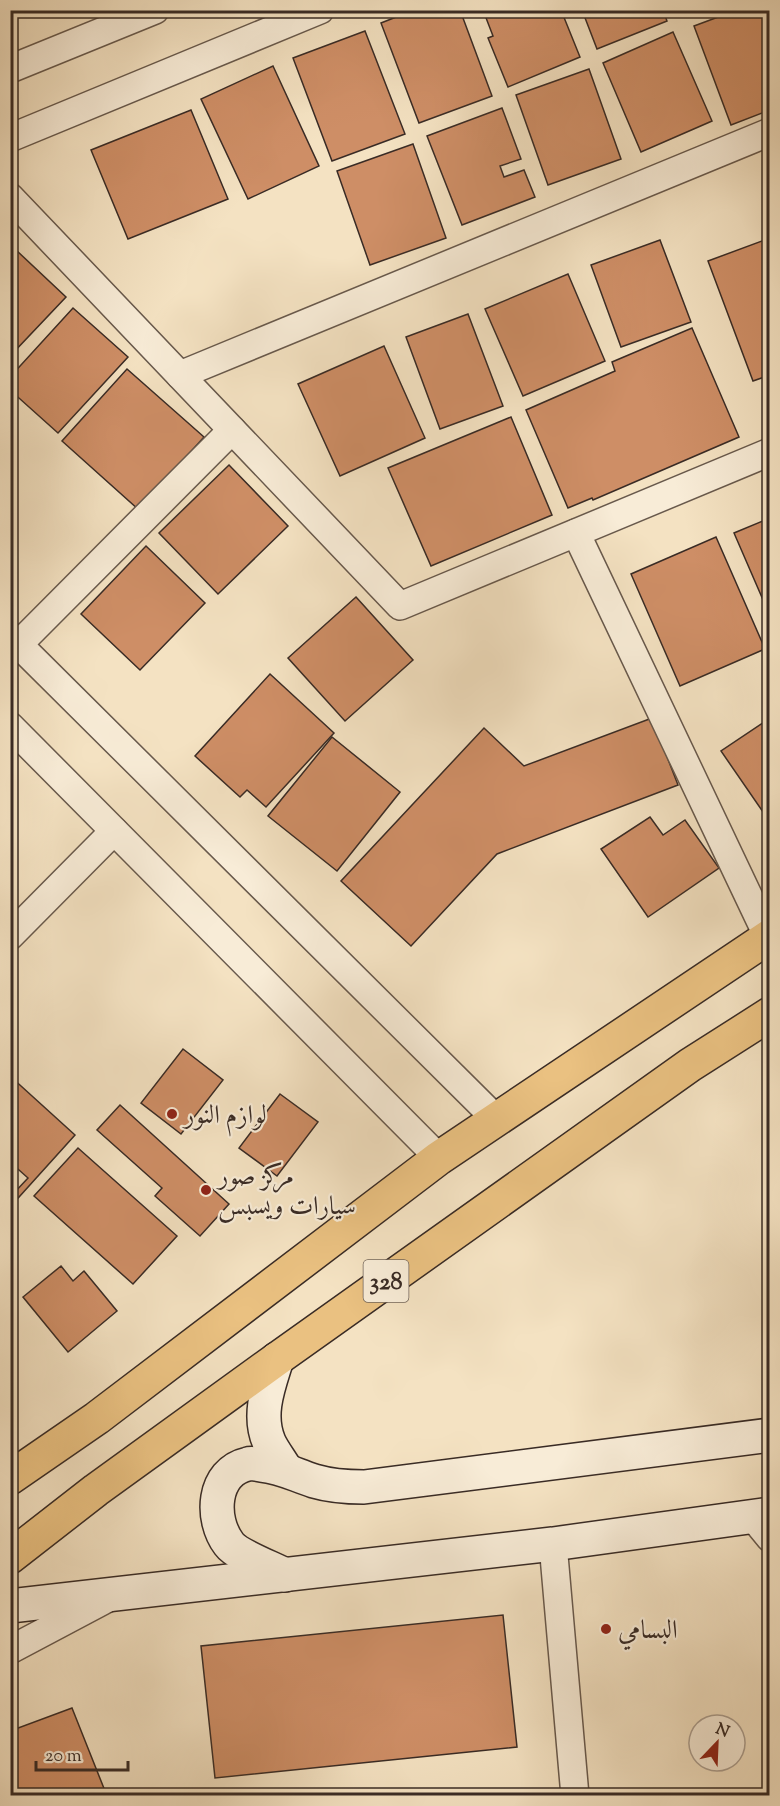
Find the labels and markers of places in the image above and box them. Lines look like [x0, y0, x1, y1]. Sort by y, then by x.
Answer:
place label: لوازم النور [181, 1098, 267, 1137]
marker: لوازم النور [165, 1107, 179, 1121]
place label: مركز صور سيارات ويسبس [215, 1159, 356, 1226]
marker: مركز صور سيارات ويسبس [199, 1183, 213, 1197]
place label: البسامي [618, 1613, 678, 1651]
marker: البسامي [599, 1622, 613, 1636]

